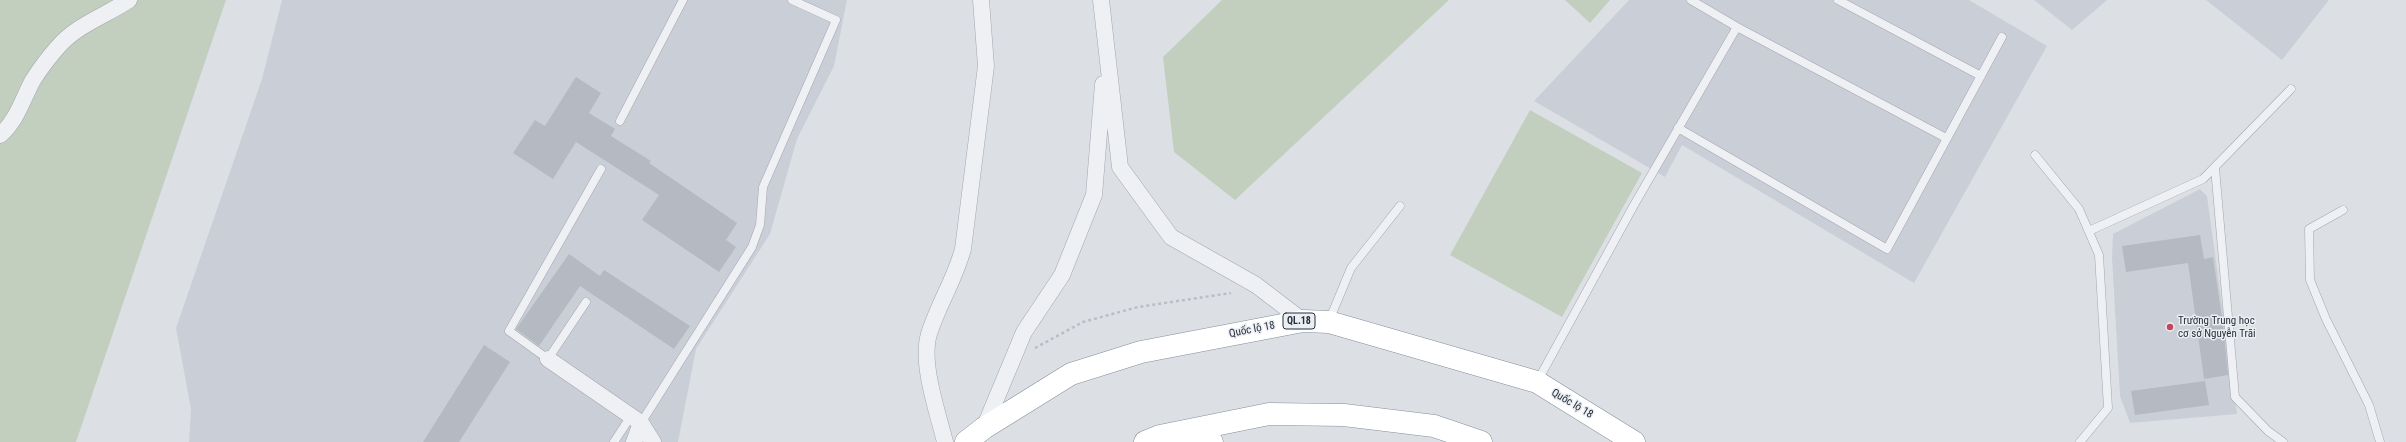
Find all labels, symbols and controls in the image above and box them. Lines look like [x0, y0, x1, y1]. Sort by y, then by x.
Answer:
road number: QL.18 [1283, 313, 1315, 329]
place label: Trường Trung học cơ sở Nguyễn Trãi [2178, 314, 2256, 340]
street label: Quốc lộ 18 [1228, 319, 1276, 341]
marker: Trường Trung học cơ sở Nguyễn Trãi [2165, 322, 2175, 332]
street label: Quốc lộ 18 [1549, 386, 1595, 422]

